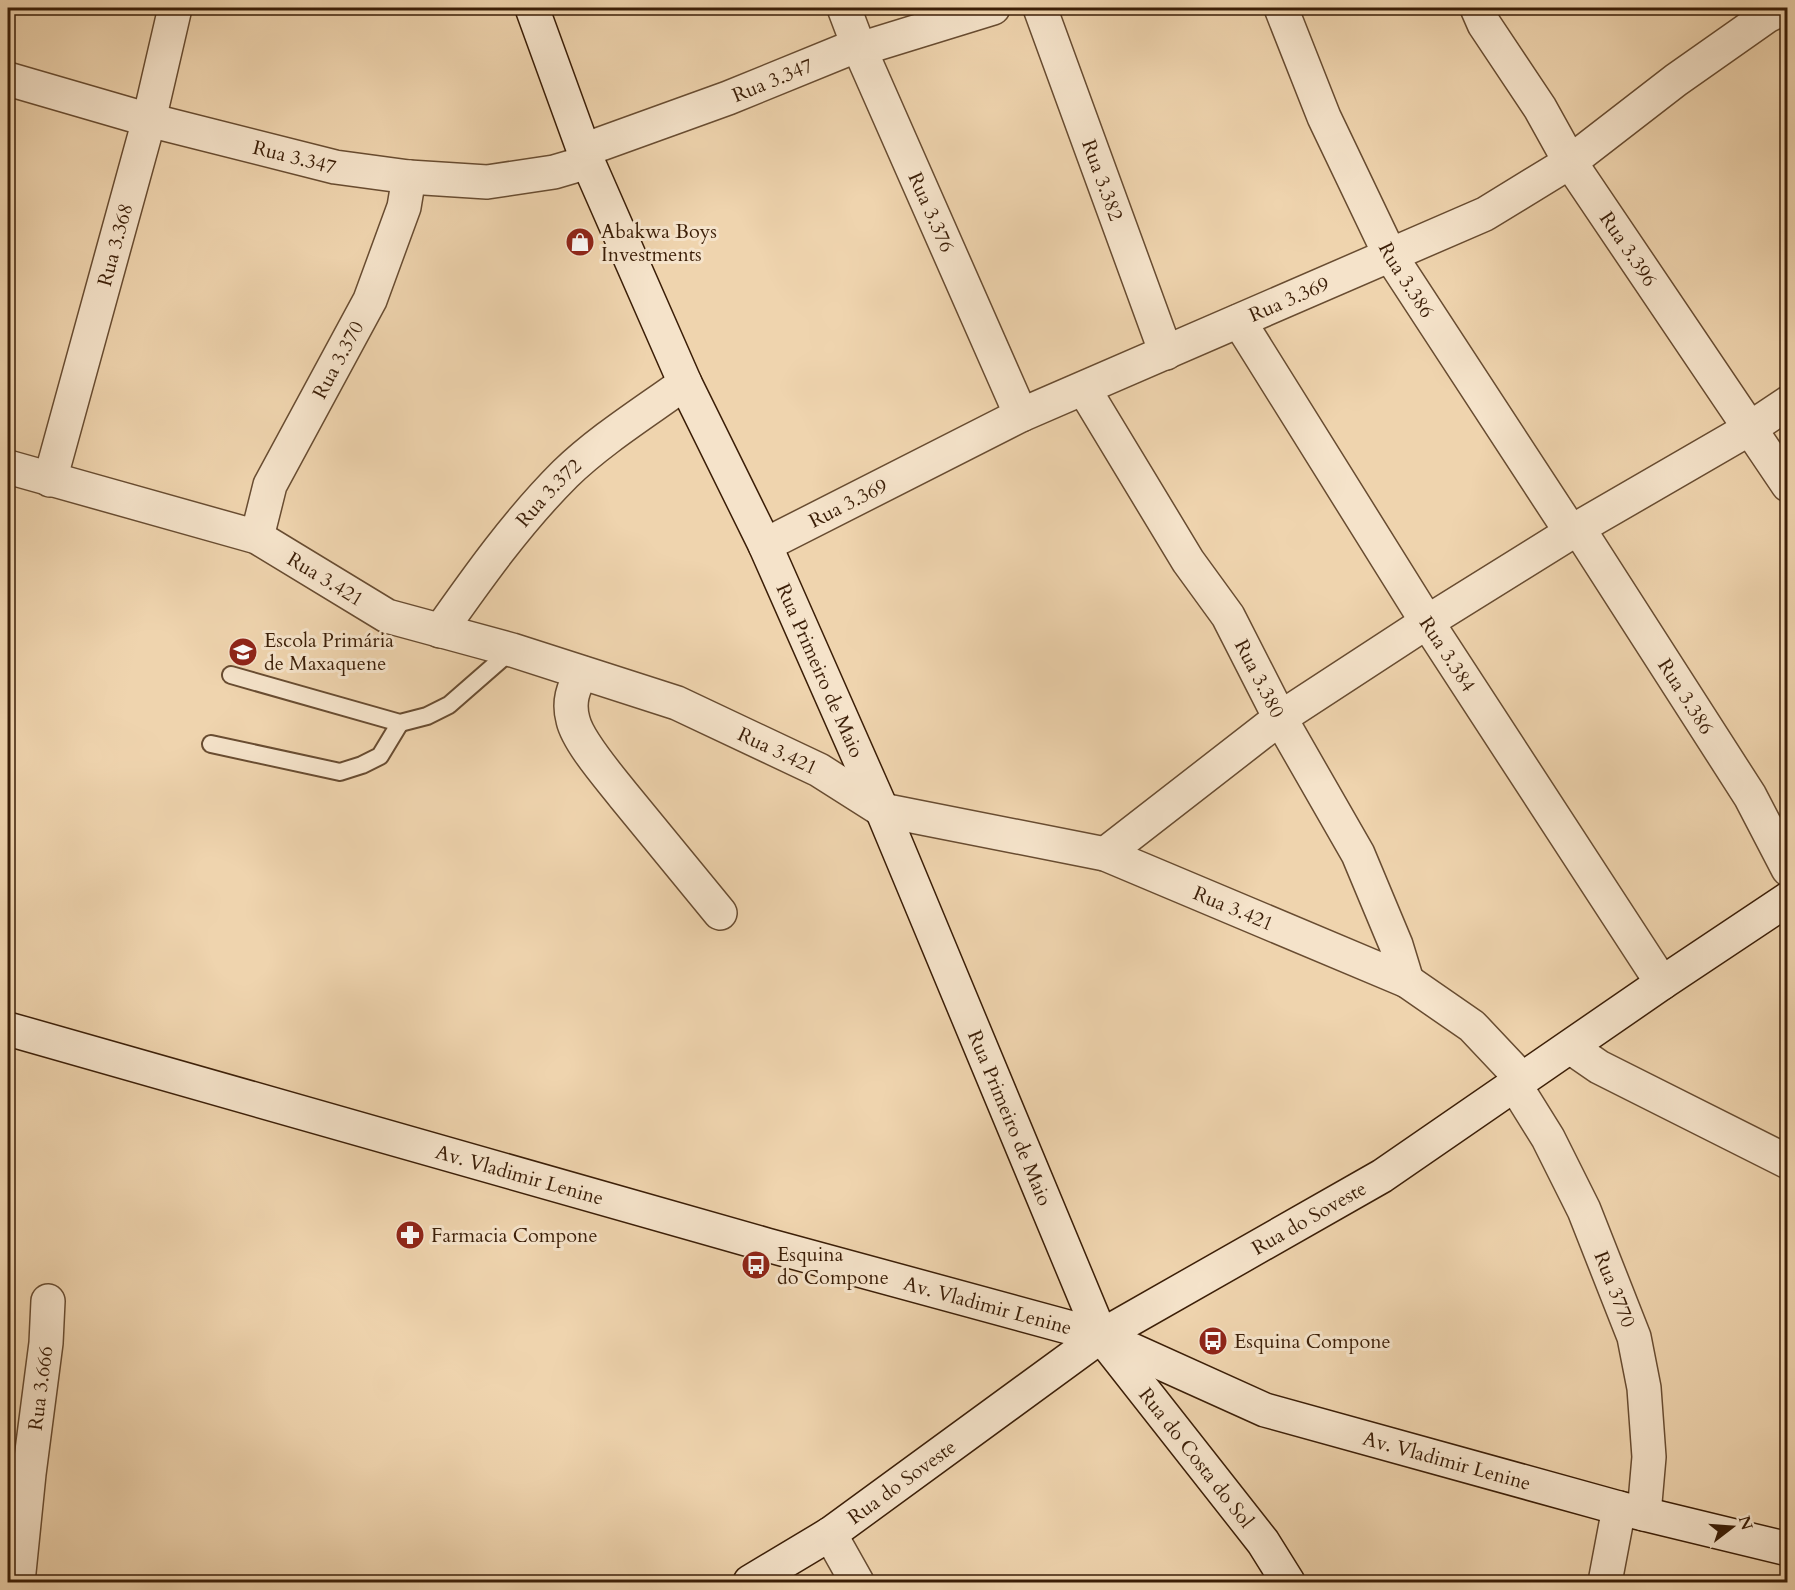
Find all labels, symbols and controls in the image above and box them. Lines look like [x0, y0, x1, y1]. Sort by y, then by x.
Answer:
street label: Rua 3.347 [728, 51, 817, 108]
street label: Rua 3.347 [250, 133, 339, 180]
street label: Rua 3.382 [1076, 135, 1130, 224]
street label: Rua 3.376 [902, 168, 961, 256]
street label: Rua 3.368 [90, 200, 139, 289]
street label: Rua 3.396 [1594, 206, 1664, 292]
place label: Abakwa Boys Investments [601, 218, 717, 268]
shop icon: Abakwa Boys Investments [564, 226, 596, 258]
street label: Rua 3.386 [1372, 238, 1441, 323]
street label: Rua 3.369 [1244, 270, 1333, 328]
street label: Rua 3.370 [306, 316, 370, 404]
street label: Rua 3.372 [509, 452, 587, 533]
street label: Rua 3.369 [804, 472, 892, 534]
street label: Rua 3.421 [282, 545, 369, 612]
street label: Rua Primeiro de Maio [770, 579, 871, 762]
street label: Rua 3.384 [1413, 611, 1482, 697]
place label: Escola Primária de Maxaquene [264, 627, 394, 677]
street label: Rua 3.380 [1228, 634, 1291, 722]
school or university icon: Escola Primária de Maxaquene [227, 636, 259, 668]
street label: Rua 3.386 [1652, 653, 1720, 739]
street label: Rua 3.421 [734, 720, 822, 781]
street label: Rua 3.421 [1189, 879, 1278, 937]
street label: Rua Primeiro de Maio [962, 1026, 1059, 1210]
street label: Av. Vladimir Lenine [433, 1138, 607, 1211]
street label: Rua do Soveste [1247, 1174, 1371, 1261]
pharmacy icon: Farmacia Compone [394, 1219, 426, 1251]
place label: Farmacia Compone [431, 1222, 598, 1249]
place label: Esquina do Compone [777, 1241, 889, 1291]
street label: Rua 3770 [1588, 1247, 1642, 1331]
bus stop icon: Esquina do Compone [740, 1249, 772, 1281]
street label: Av. Vladimir Lenine [901, 1269, 1075, 1341]
bus stop icon: Esquina Compone [1197, 1325, 1229, 1357]
place label: Esquina Compone [1234, 1328, 1391, 1355]
street label: Rua 3.666 [21, 1344, 59, 1432]
street label: Rua do Costa do Sol [1133, 1382, 1260, 1533]
street label: Av. Vladimir Lenine [1360, 1424, 1534, 1497]
street label: Rua do Soveste [842, 1433, 961, 1530]
north arrow [1702, 1497, 1762, 1557]
text: N [1733, 1513, 1758, 1533]

